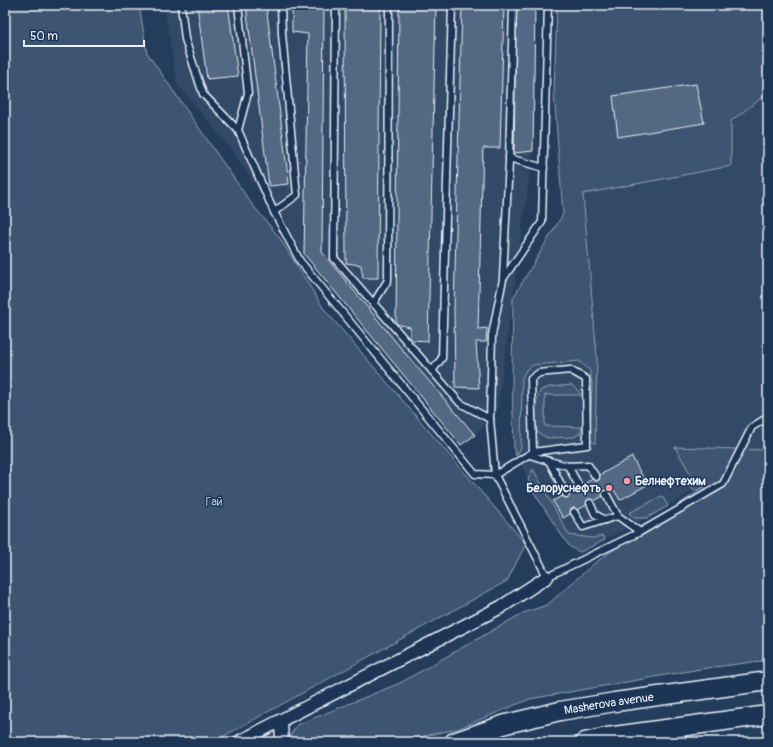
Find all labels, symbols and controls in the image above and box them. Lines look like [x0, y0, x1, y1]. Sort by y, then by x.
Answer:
scale bar [24, 22, 144, 48]
text: 50 m [30, 29, 58, 44]
place label: Белнефтехим [635, 474, 706, 489]
marker: Белнефтехим [622, 476, 632, 486]
place label: Белоруснефть [526, 481, 601, 496]
marker: Белоруснефть [604, 483, 614, 493]
park label: Гай [205, 495, 223, 510]
street label: Masherova avenue [563, 689, 655, 718]

